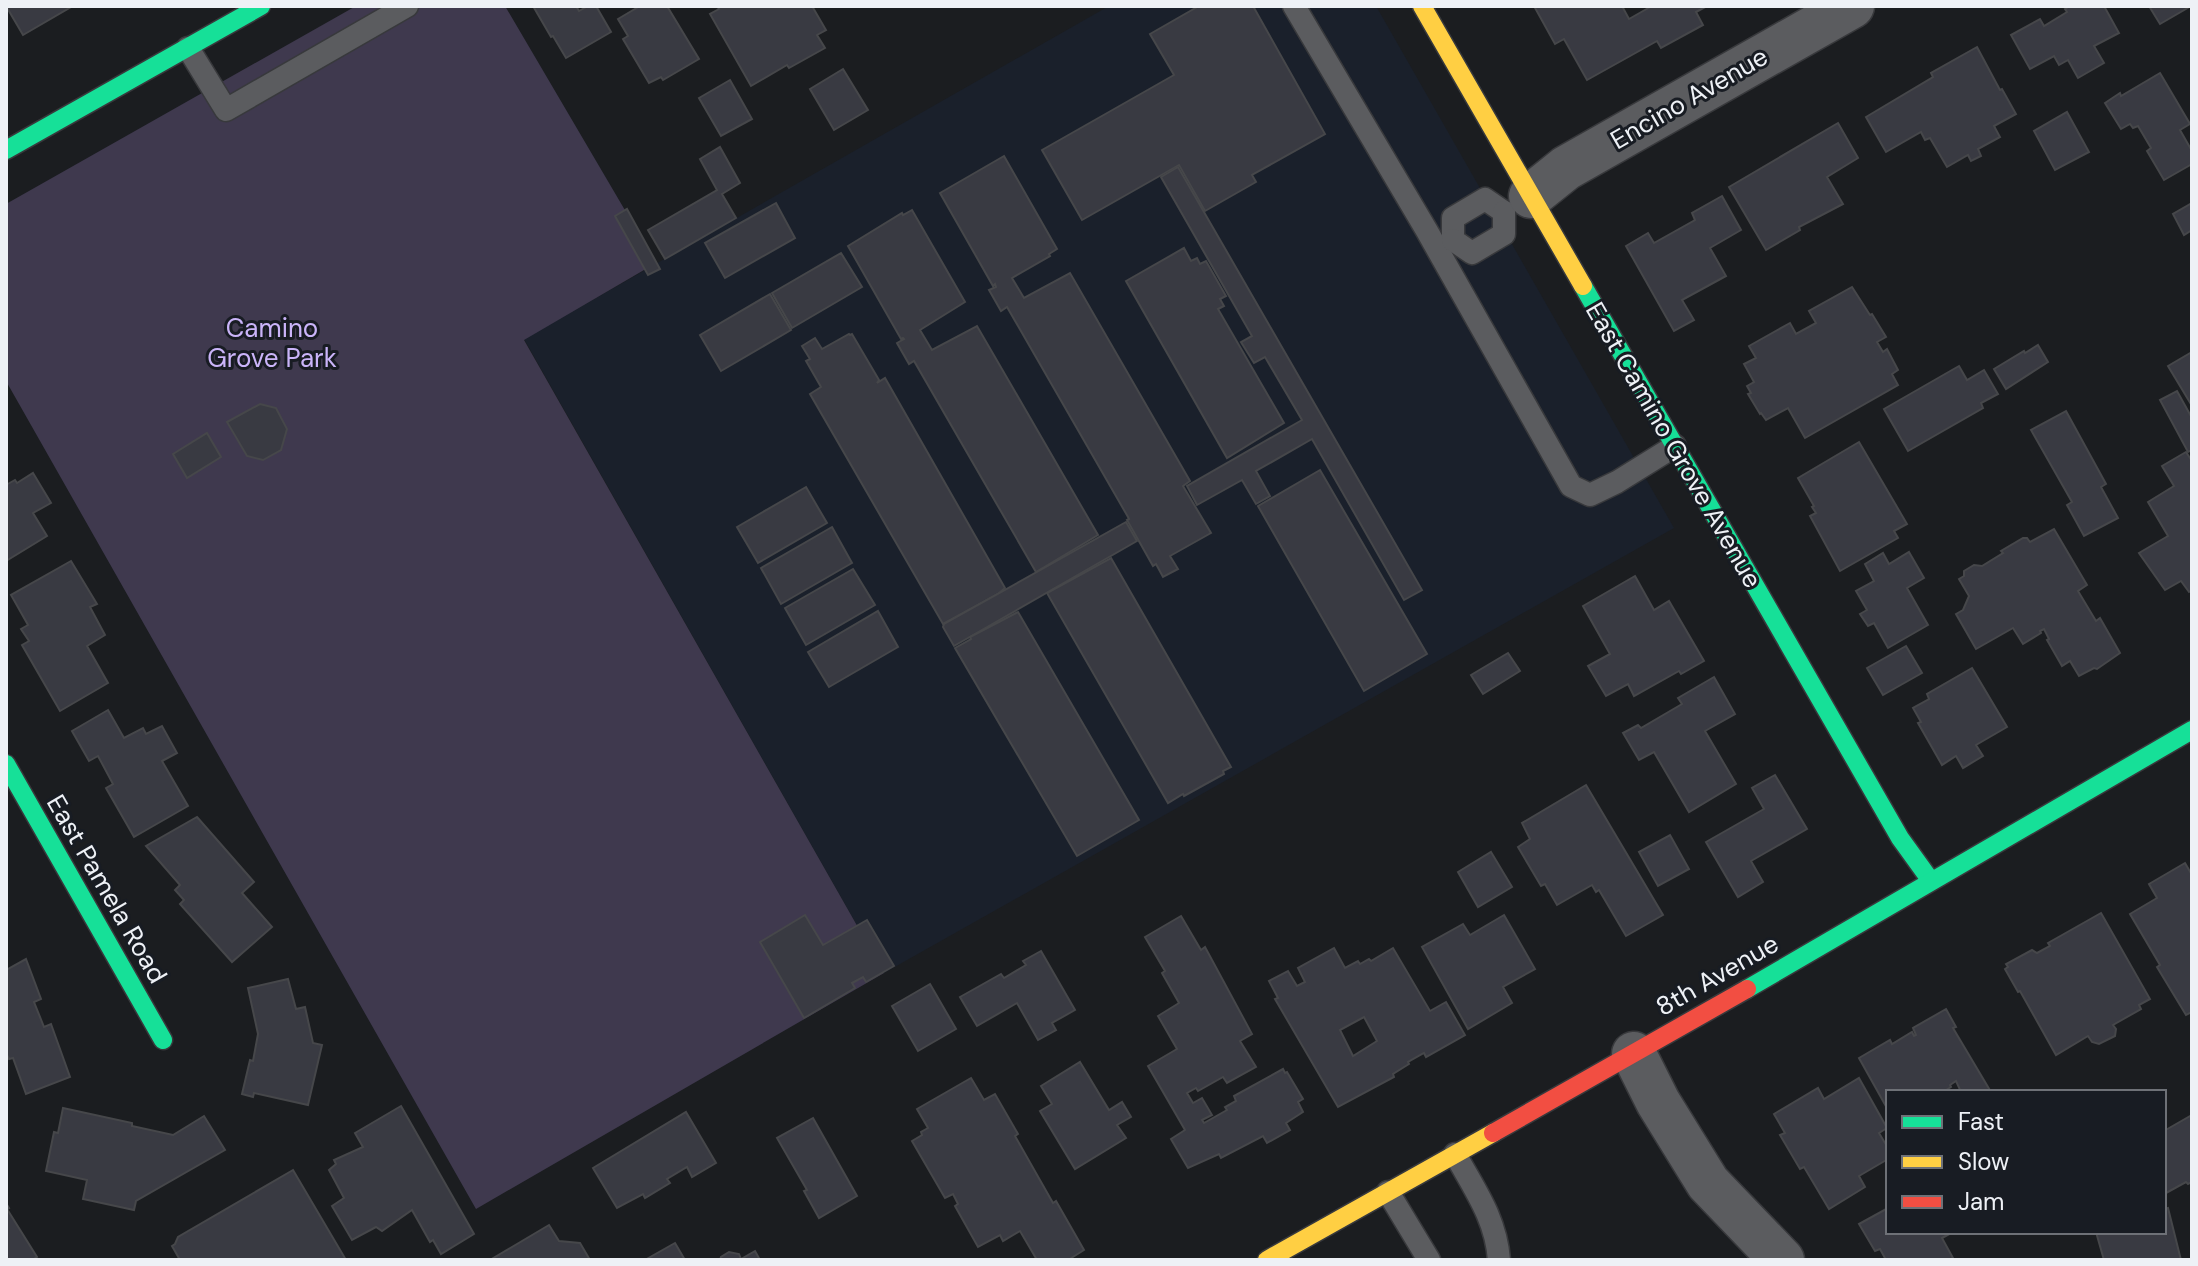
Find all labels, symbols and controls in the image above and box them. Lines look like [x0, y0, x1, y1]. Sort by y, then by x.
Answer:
street label: Encino Avenue [1604, 39, 1774, 157]
street label: East Camino Grove Avenue [1578, 296, 1770, 594]
park label: Camino Grove Park [207, 311, 337, 375]
street label: East Pamela Road [39, 789, 175, 989]
street label: 8th Avenue [1650, 926, 1784, 1024]
legend [1886, 1090, 2166, 1234]
text: Fast [1958, 1106, 2004, 1137]
text: Slow [1958, 1146, 2009, 1177]
text: Jam [1958, 1186, 2004, 1217]

